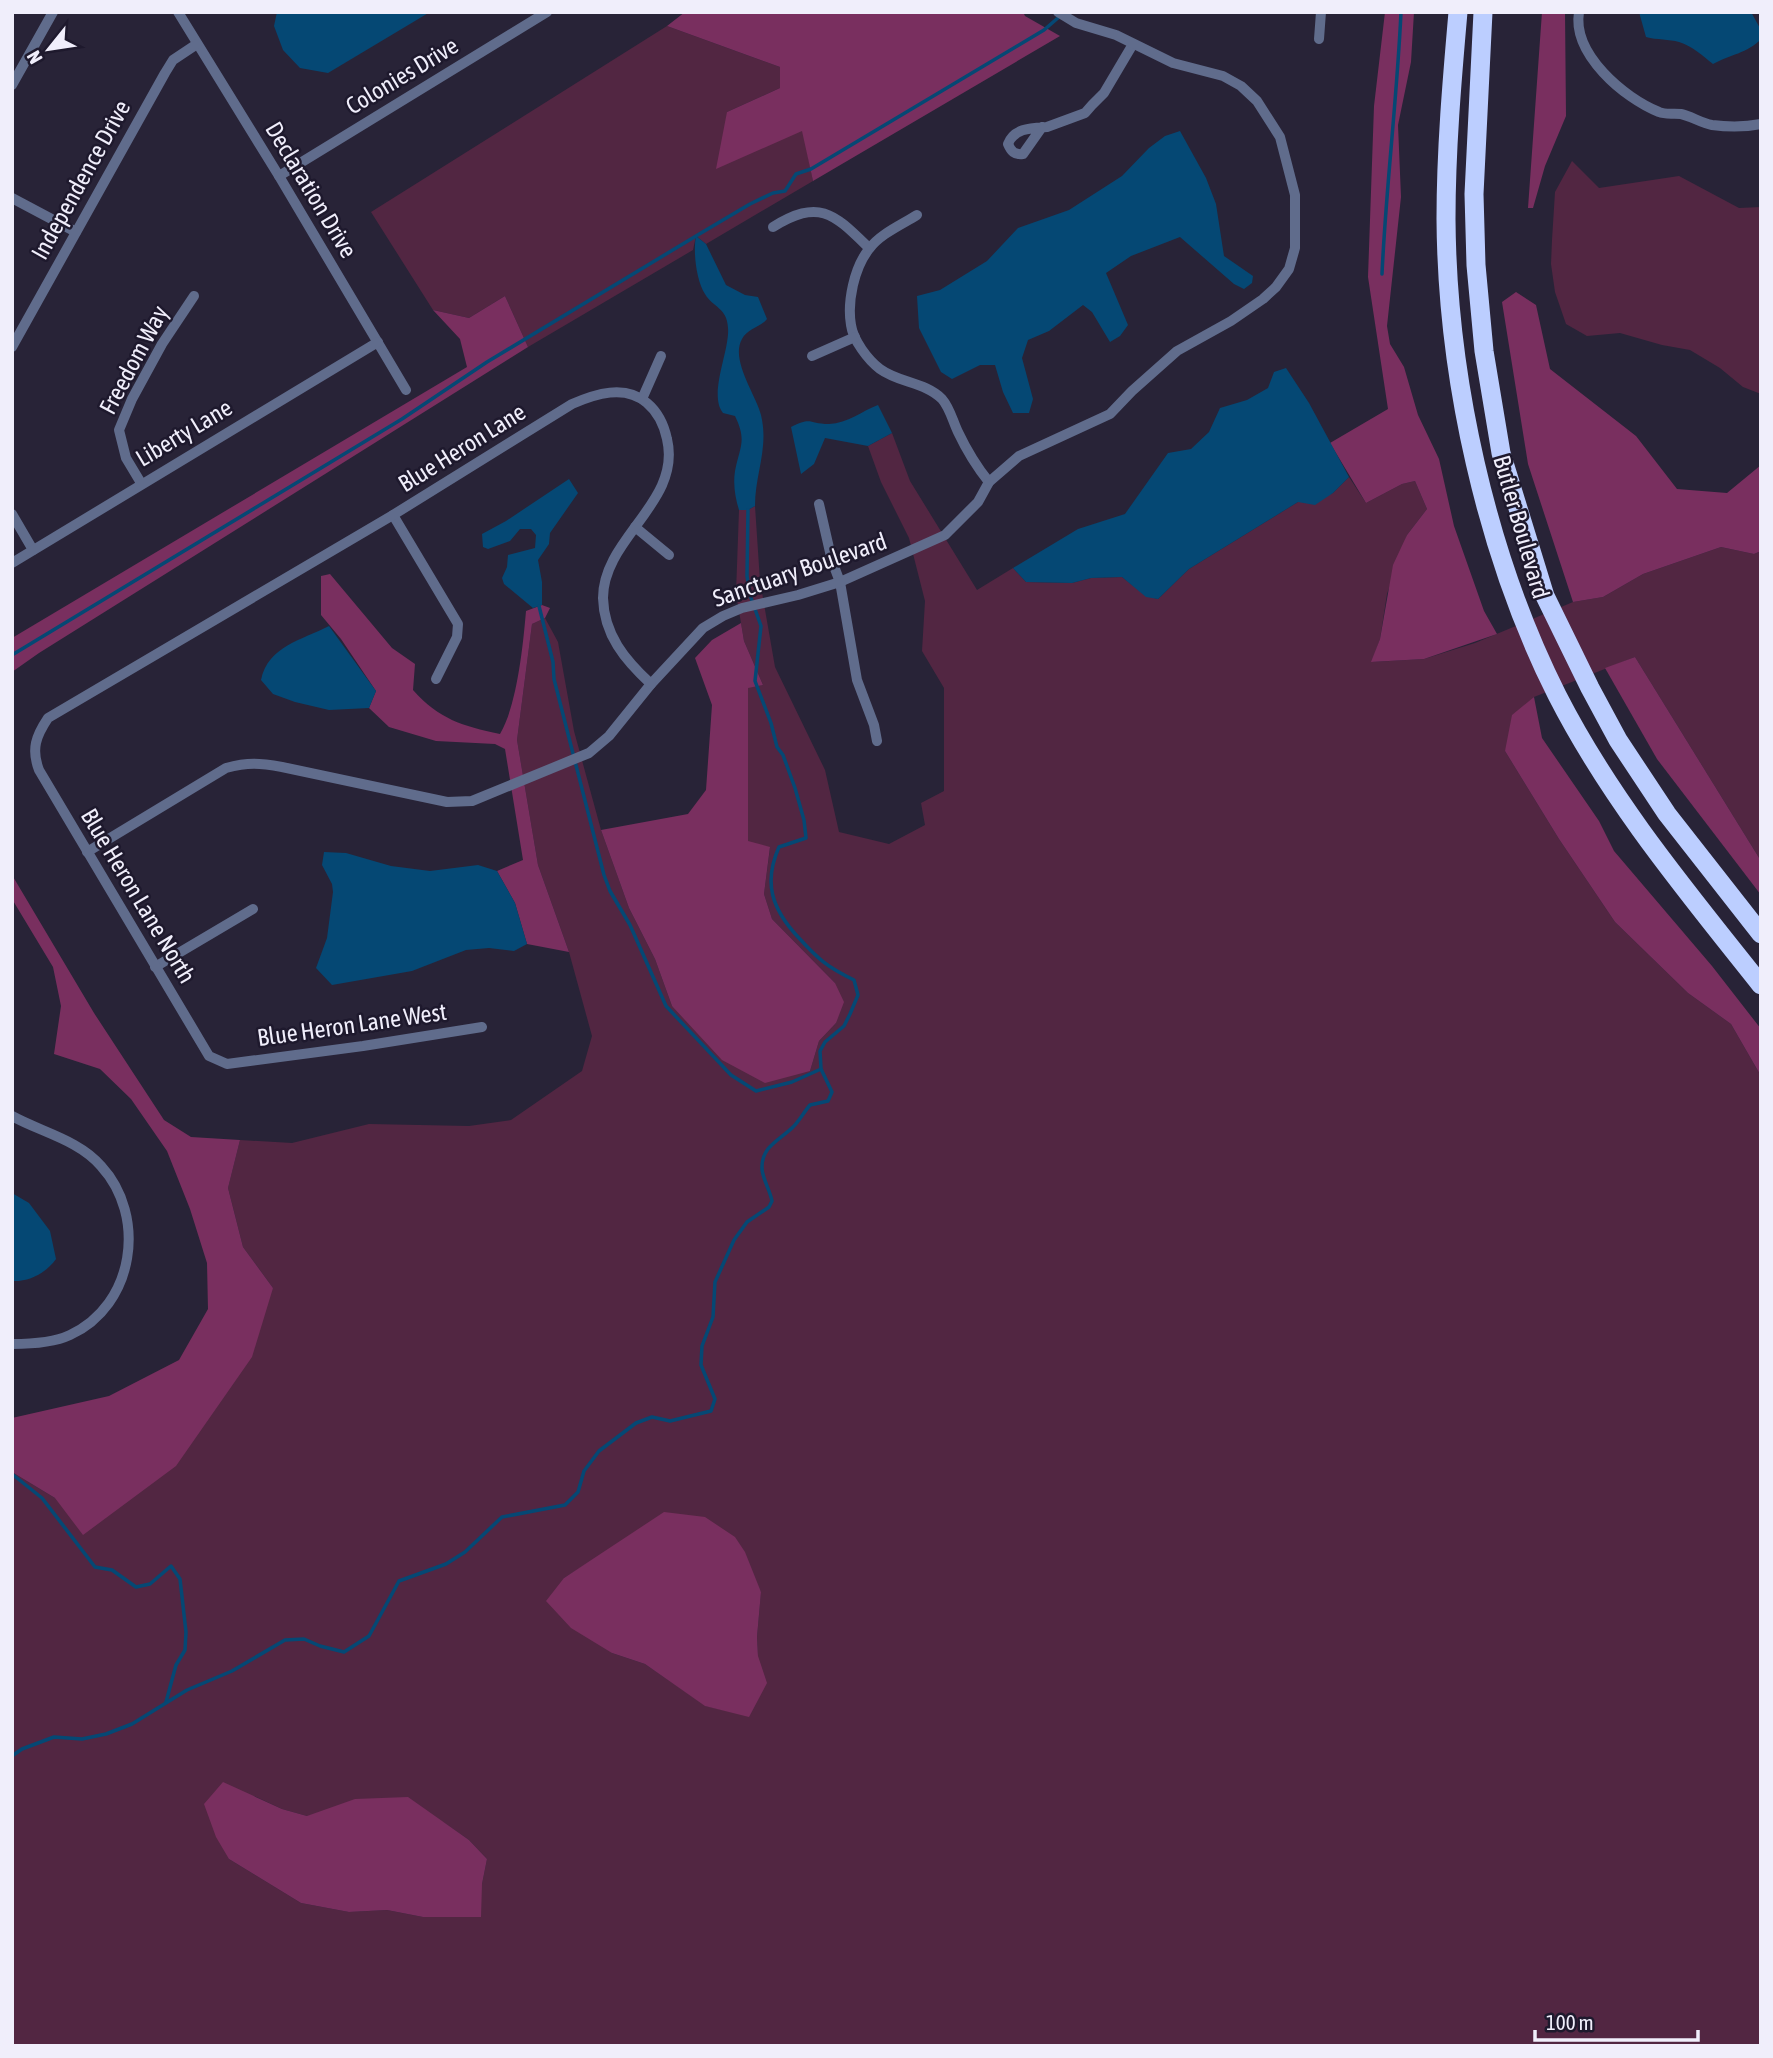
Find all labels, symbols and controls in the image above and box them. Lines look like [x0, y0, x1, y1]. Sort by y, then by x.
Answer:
north arrow [14, 14, 84, 84]
street label: Colonies Drive [341, 32, 463, 120]
text: N [22, 47, 47, 68]
street label: Independence Drive [26, 96, 135, 264]
street label: Declaration Drive [260, 117, 363, 263]
street label: Freedom Way [94, 301, 173, 419]
street label: Liberty Lane [131, 393, 237, 472]
street label: Blue Heron Lane [393, 398, 530, 497]
street label: Butler Boulevard [1488, 452, 1555, 602]
street label: Sanctuary Boulevard [709, 527, 890, 612]
street label: Blue Heron Lane North [76, 804, 201, 988]
street label: Blue Heron Lane West [256, 998, 448, 1051]
scale bar [1535, 1998, 1698, 2042]
text: 100 m [1546, 2010, 1594, 2034]

